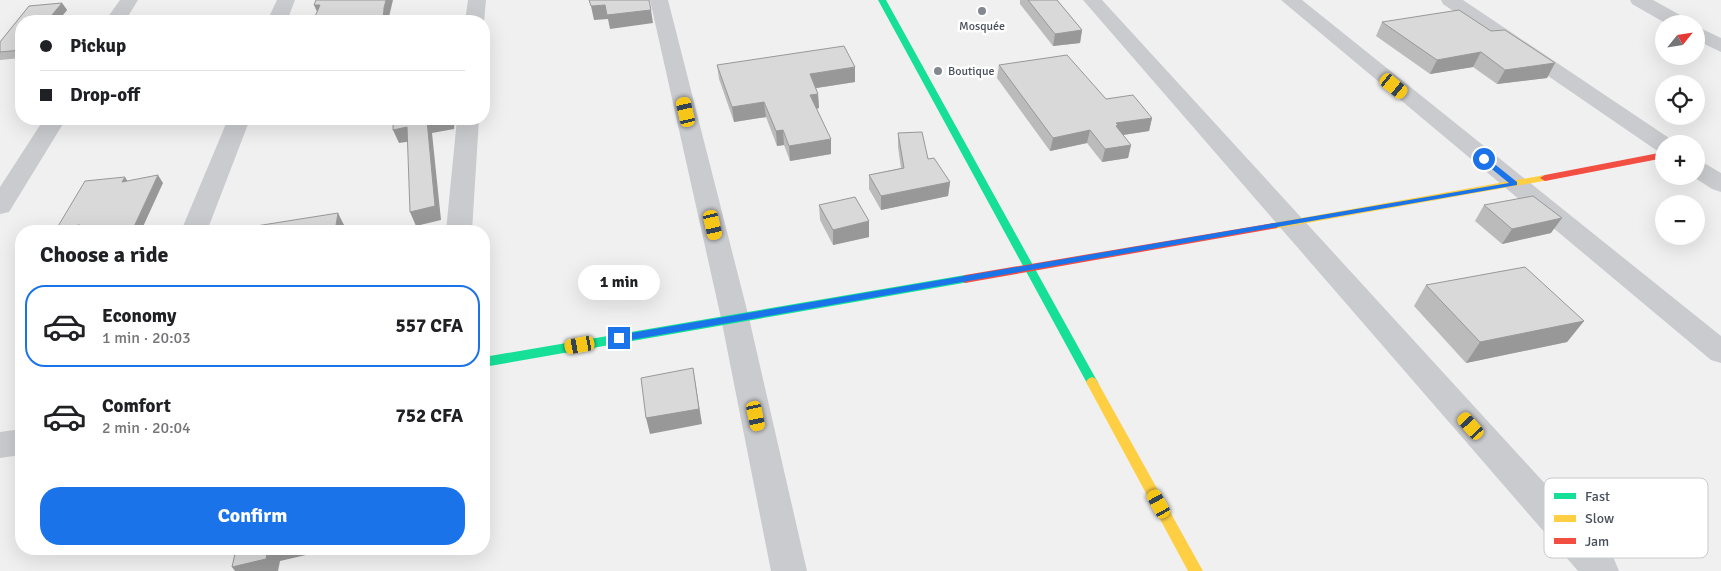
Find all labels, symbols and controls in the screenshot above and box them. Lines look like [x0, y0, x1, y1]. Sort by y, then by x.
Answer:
marker: Mosquée [976, 5, 988, 17]
north arrow [1655, 15, 1705, 65]
map controls [1655, 15, 1705, 245]
place label: Mosquée [959, 19, 1005, 34]
text: Pickup [70, 34, 126, 58]
place label: Boutique [948, 64, 995, 79]
marker: Boutique [932, 65, 944, 77]
car [1377, 71, 1410, 101]
button: locate [1655, 75, 1705, 125]
text: Drop-off [70, 83, 140, 107]
car [675, 96, 696, 128]
button: + [1655, 135, 1705, 185]
route start [1473, 148, 1495, 170]
button: − [1655, 195, 1705, 245]
car [702, 209, 723, 241]
text: Choose a ride [40, 241, 168, 268]
callout: 1 min [578, 266, 660, 300]
text: 1 min [600, 272, 638, 292]
icon: car [42, 304, 87, 349]
text: Economy [102, 304, 176, 328]
text: 557 CFA [395, 314, 463, 338]
route end [608, 327, 630, 349]
text: 1 min · 20:03 [102, 328, 191, 348]
car [563, 335, 596, 355]
icon: car [42, 394, 87, 439]
text: Comfort [102, 394, 171, 418]
car [745, 400, 766, 432]
text: 752 CFA [395, 404, 463, 428]
car [1455, 410, 1486, 442]
text: 2 min · 20:04 [102, 418, 191, 438]
legend [1544, 478, 1708, 558]
button: Confirm [40, 487, 465, 545]
car [1145, 487, 1172, 521]
text: Fast [1585, 488, 1610, 505]
text: Slow [1585, 510, 1614, 527]
text: Jam [1585, 533, 1609, 550]

